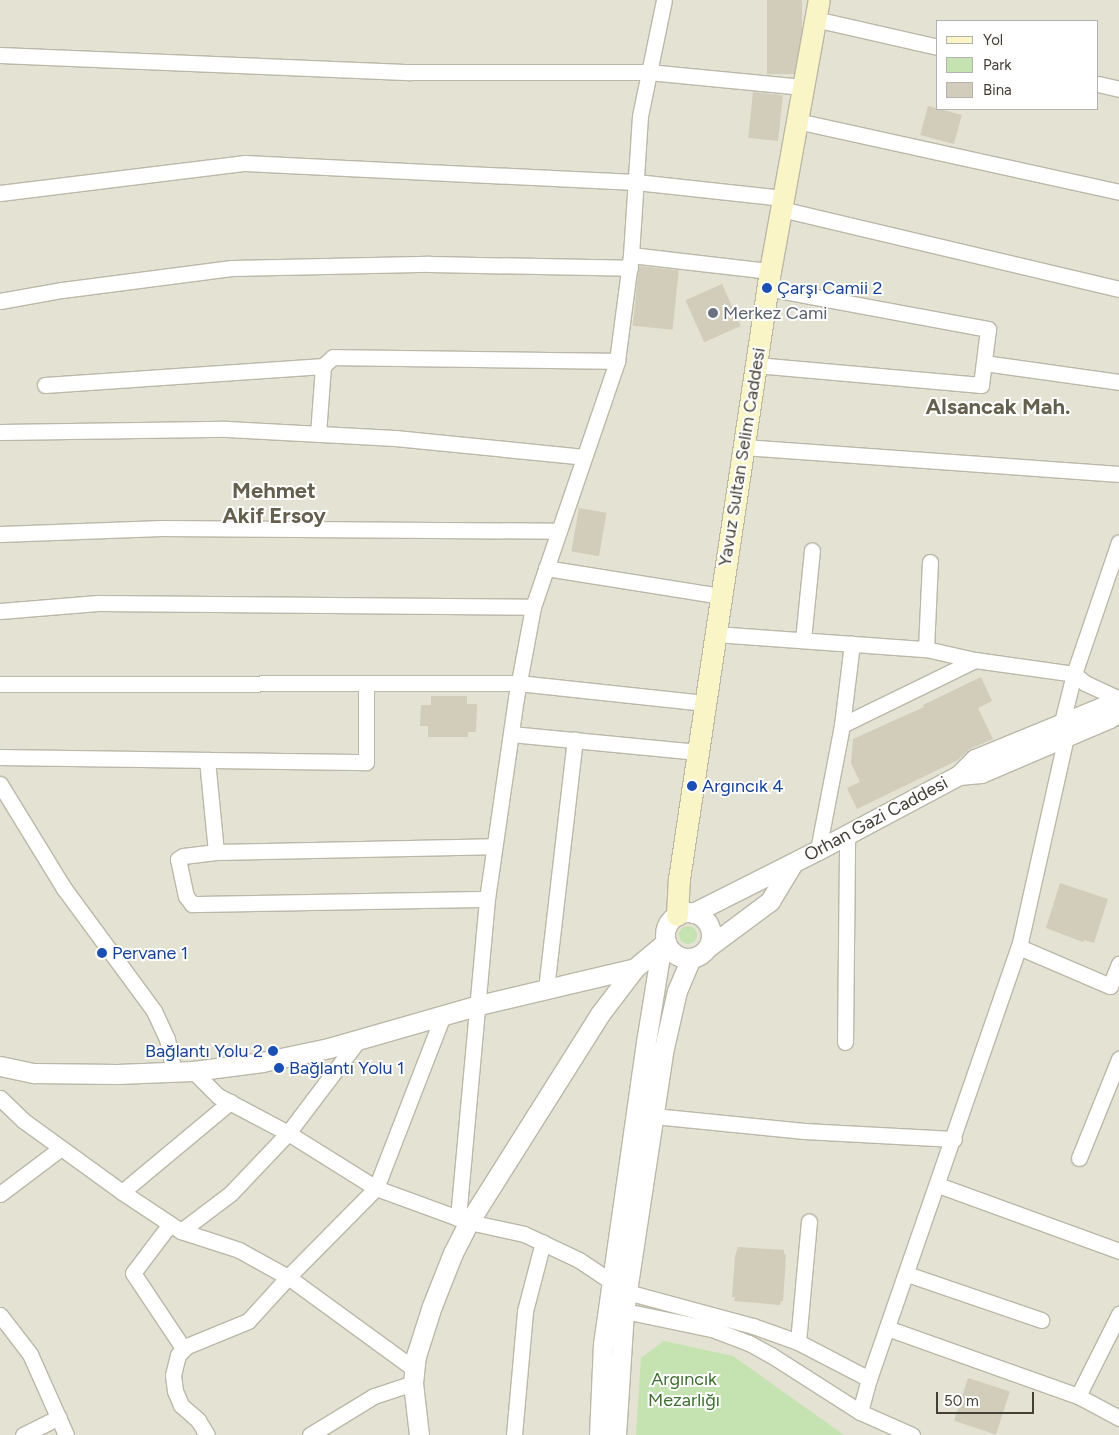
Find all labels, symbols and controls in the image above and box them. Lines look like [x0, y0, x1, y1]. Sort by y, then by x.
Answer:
legend [936, 20, 1099, 110]
text: Yol [983, 31, 1003, 49]
text: Park [983, 56, 1012, 74]
text: Bina [983, 81, 1012, 99]
place label: Çarşı Camii 2 [777, 277, 883, 299]
marker: Çarşı Camii 2 [761, 282, 773, 294]
place label: Merkez Cami [723, 302, 827, 324]
marker: Merkez Cami [707, 307, 719, 319]
street label: Yavuz Sultan Selim Caddesi [714, 346, 770, 568]
district label: Alsancak Mah. [926, 394, 1070, 420]
district label: Mehmet Akif Ersoy [222, 477, 326, 528]
street label: Orhan Gazi Caddesi [800, 772, 952, 866]
place label: Argıncık 4 [702, 775, 783, 797]
marker: Argıncık 4 [686, 780, 698, 792]
place label: Pervane 1 [112, 942, 188, 964]
marker: Pervane 1 [96, 947, 108, 959]
place label: Bağlantı Yolu 2 [145, 1040, 263, 1062]
marker: Bağlantı Yolu 2 [267, 1045, 279, 1057]
place label: Bağlantı Yolu 1 [289, 1057, 404, 1079]
marker: Bağlantı Yolu 1 [273, 1062, 285, 1074]
park label: Argıncık Mezarlığı [648, 1369, 720, 1412]
scale bar [939, 1382, 1036, 1414]
text: 50 m [944, 1392, 979, 1410]

